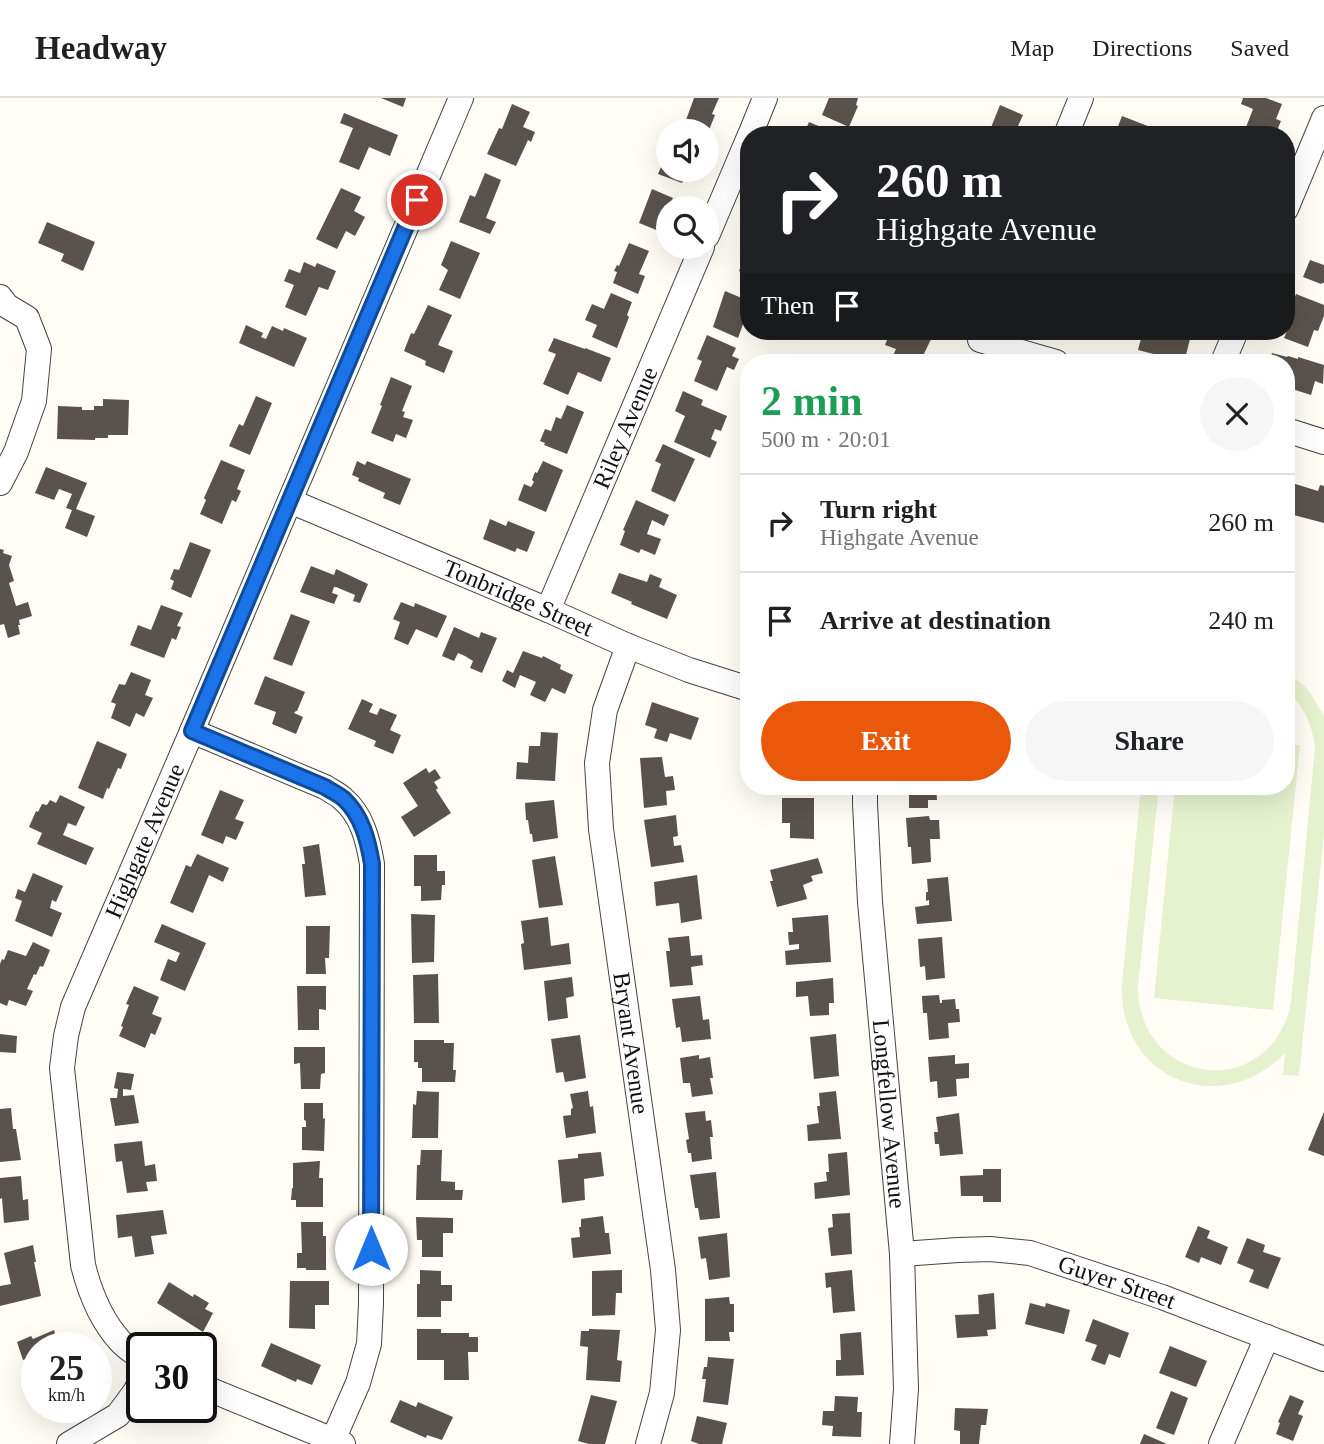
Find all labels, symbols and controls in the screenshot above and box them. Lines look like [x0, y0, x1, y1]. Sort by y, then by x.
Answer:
text: Headway [35, 30, 167, 66]
text: Map [1010, 35, 1054, 61]
text: Directions [1092, 35, 1192, 61]
text: Saved [1230, 35, 1289, 61]
map controls [656, 119, 719, 259]
button: sound [656, 119, 719, 182]
text: 260 m [876, 153, 1003, 208]
icon: right [761, 154, 852, 245]
pin [387, 170, 447, 230]
icon: arrive [398, 181, 436, 219]
button: search [656, 196, 719, 259]
text: Highgate Avenue [876, 211, 1097, 247]
icon: arrive [828, 287, 866, 325]
text: Then [761, 291, 814, 320]
street label: Riley Avenue [588, 363, 663, 492]
button: close [1200, 377, 1274, 451]
text: 2 min [761, 378, 863, 424]
text: 500 m · 20:01 [761, 427, 891, 452]
text: Turn right [820, 495, 937, 524]
icon: right [761, 504, 799, 542]
text: 260 m [1208, 508, 1274, 537]
text: Highgate Avenue [820, 525, 979, 550]
street label: Tonbridge Street [440, 554, 597, 642]
icon: arrive [761, 602, 799, 640]
text: Arrive at destination [820, 606, 1051, 635]
text: 240 m [1208, 606, 1274, 635]
button: Exit [761, 701, 1011, 781]
button: Share [1025, 701, 1274, 781]
street label: Highgate Avenue [100, 760, 189, 922]
street label: Bryant Avenue [608, 971, 654, 1116]
street label: Longfellow Avenue [868, 1018, 911, 1210]
position arrow [334, 1212, 408, 1286]
street label: Guyer Street [1055, 1250, 1180, 1314]
speed limit sign: 30 [126, 1332, 217, 1423]
text: 25 [49, 1349, 84, 1388]
text: km/h [48, 1385, 85, 1405]

